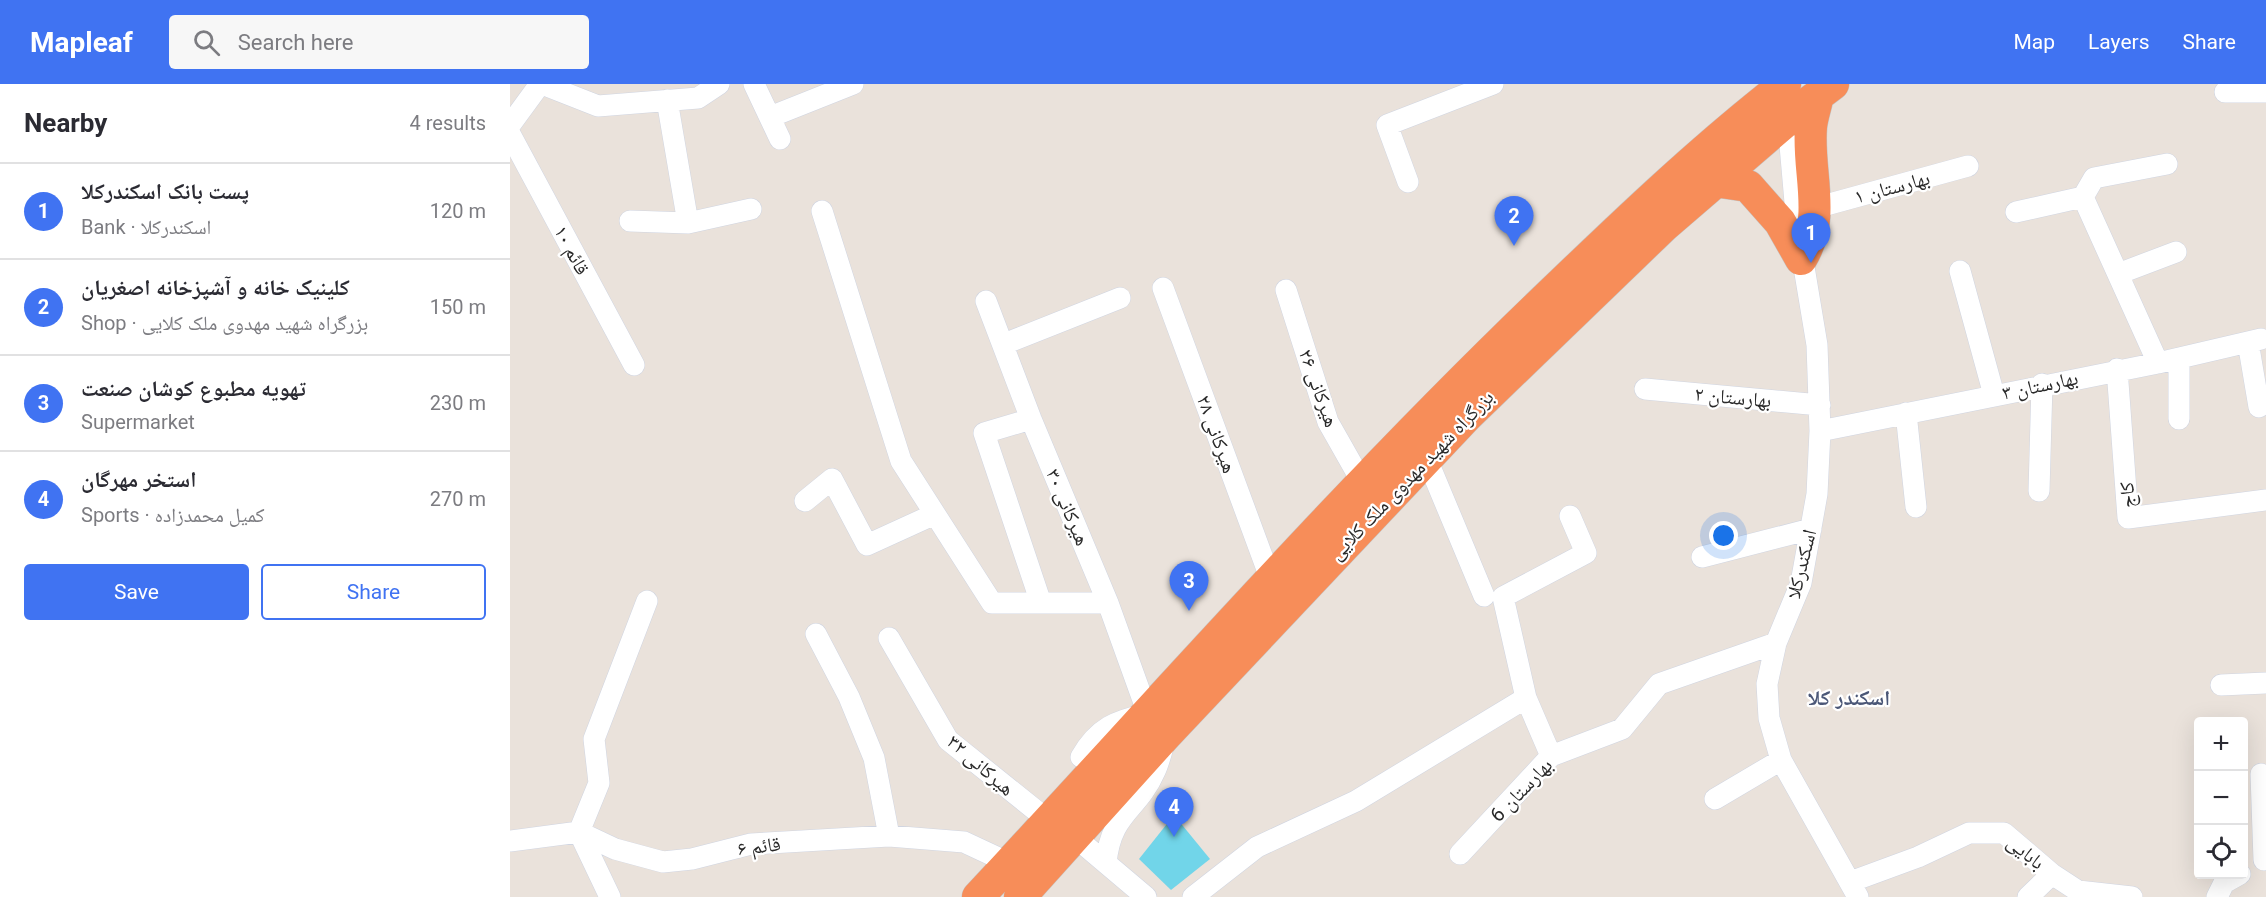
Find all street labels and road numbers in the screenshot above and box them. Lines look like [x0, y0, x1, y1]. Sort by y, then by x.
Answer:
street label: بهارستان ۱ [1852, 165, 1932, 209]
street label: قائم ۱۰ [547, 221, 595, 280]
street label: هیرکانی ۲۶ [1294, 346, 1344, 430]
street label: بهارستان ۳ [2000, 365, 2080, 405]
street label: بهارستان ۲ [1694, 382, 1772, 412]
street label: بزرگراه شهید مهدوی ملک کلایی [1324, 385, 1498, 565]
street label: هیرکانی ۲۸ [1192, 392, 1242, 476]
street label: هیرکانی ۳۰ [1041, 465, 1095, 549]
street label: کاج [2114, 481, 2141, 509]
street label: اسکندرکلا [1781, 527, 1821, 601]
street label: هیرکانی ۳۲ [943, 729, 1019, 801]
street label: بهارستان 6 [1485, 753, 1557, 827]
street label: بابایی [2002, 830, 2050, 874]
street label: قائم ۶ [736, 831, 782, 863]

